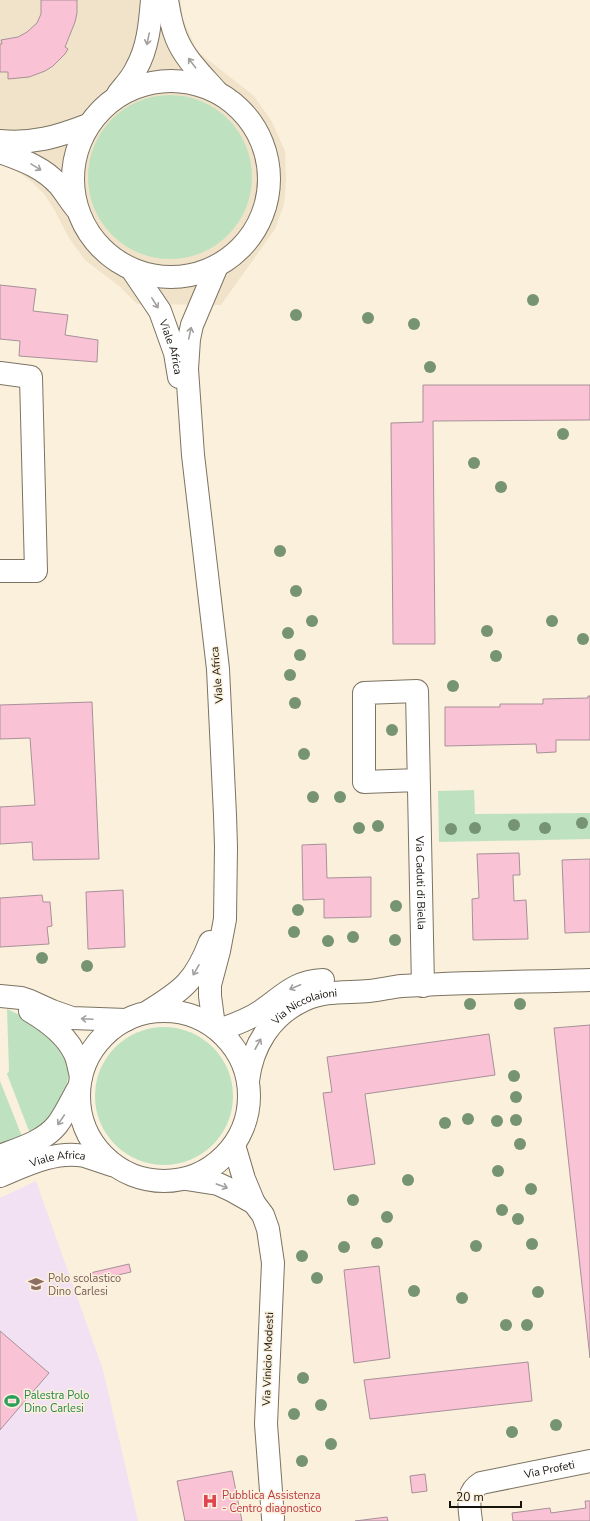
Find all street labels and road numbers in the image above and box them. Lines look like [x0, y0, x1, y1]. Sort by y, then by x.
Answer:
street label: Viale Africa [156, 316, 186, 376]
street label: Viale Africa [207, 646, 227, 705]
street label: Via Caduti di Biella [412, 835, 429, 930]
street label: Via Niccolaioni [267, 985, 338, 1028]
street label: Viale Africa [27, 1147, 87, 1171]
street label: Via Vinicio Modesti [259, 1312, 277, 1407]
street label: Via Profeti [522, 1457, 576, 1482]

